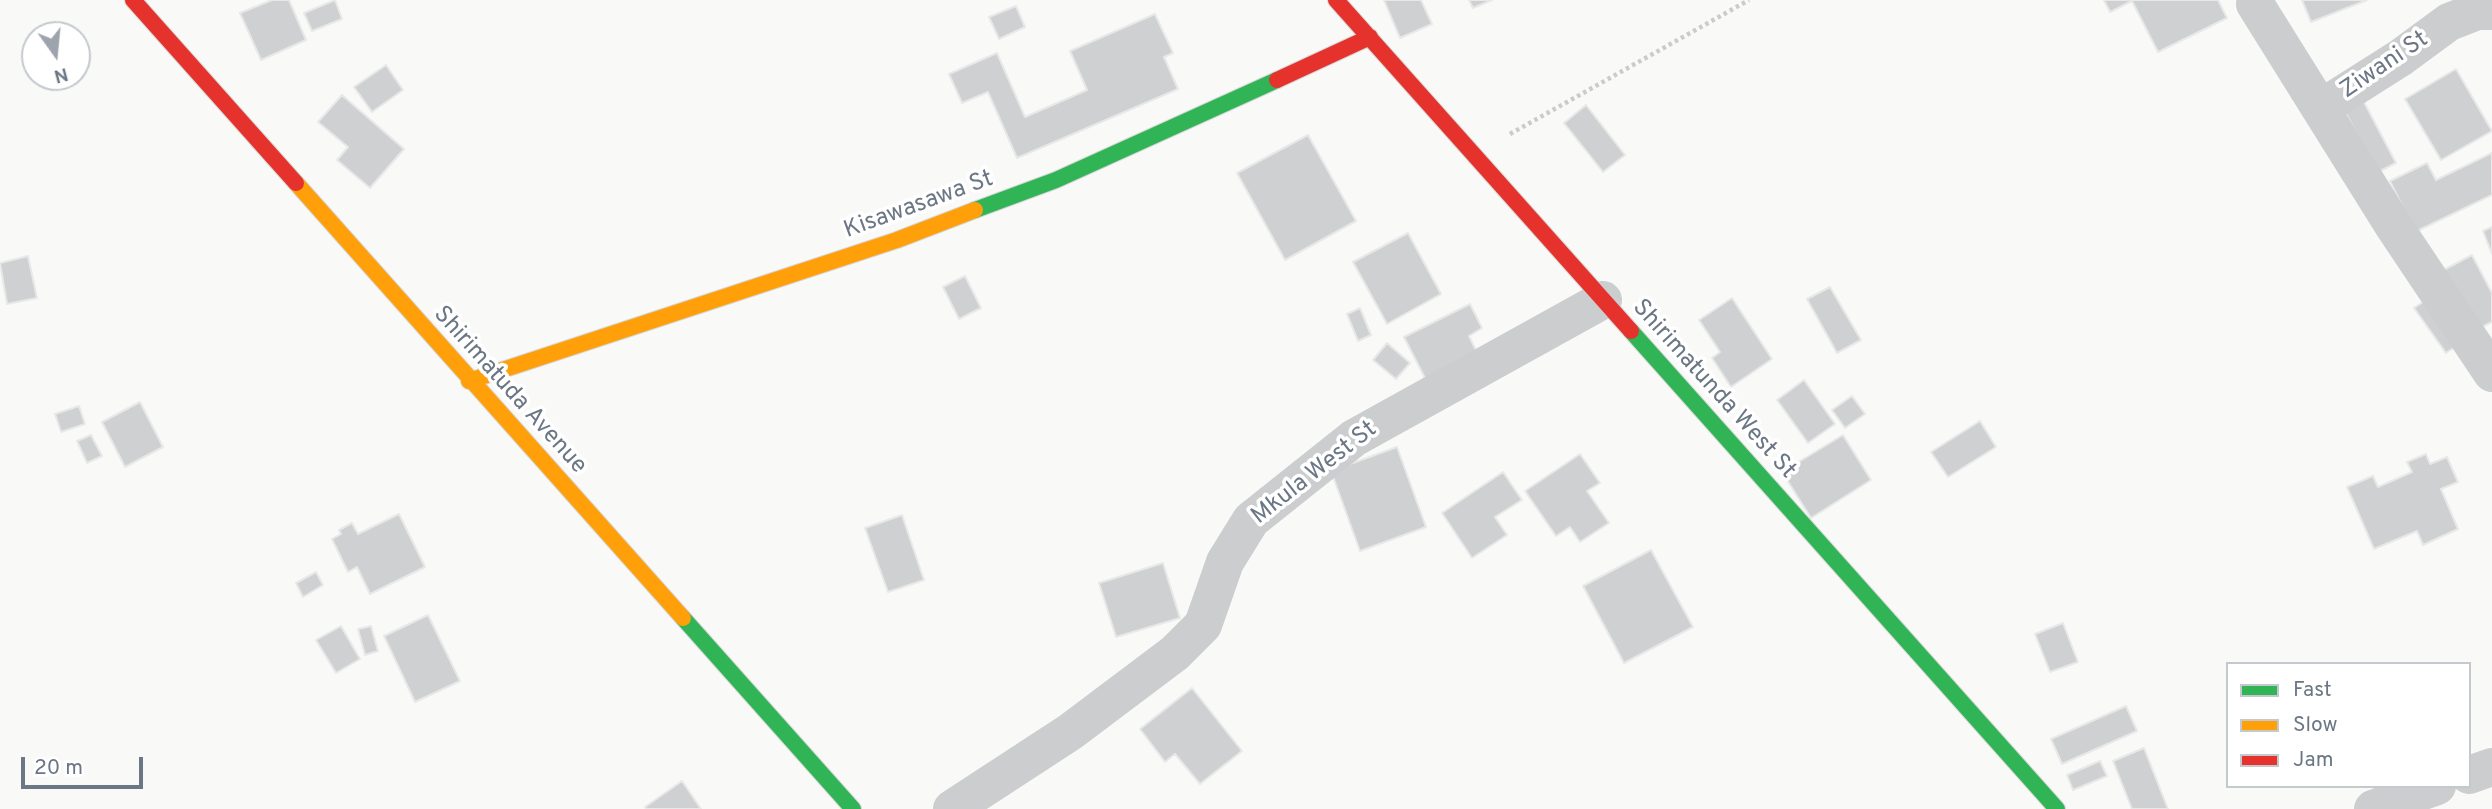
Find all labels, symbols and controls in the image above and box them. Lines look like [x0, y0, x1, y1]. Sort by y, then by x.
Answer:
north arrow [21, 21, 91, 91]
street label: Ziwani St [2335, 26, 2435, 106]
text: N [51, 61, 71, 88]
street label: Kisawasawa St [840, 166, 998, 246]
street label: Shirimatunda West St [1625, 295, 1801, 485]
street label: Shirimatuda Avenue [426, 301, 592, 481]
street label: Mkula West St [1247, 416, 1383, 532]
legend [2226, 662, 2471, 788]
text: Fast [2293, 677, 2332, 704]
text: Slow [2293, 712, 2338, 739]
scale bar [24, 742, 147, 786]
text: Jam [2293, 747, 2334, 774]
text: 20 m [34, 755, 83, 782]

